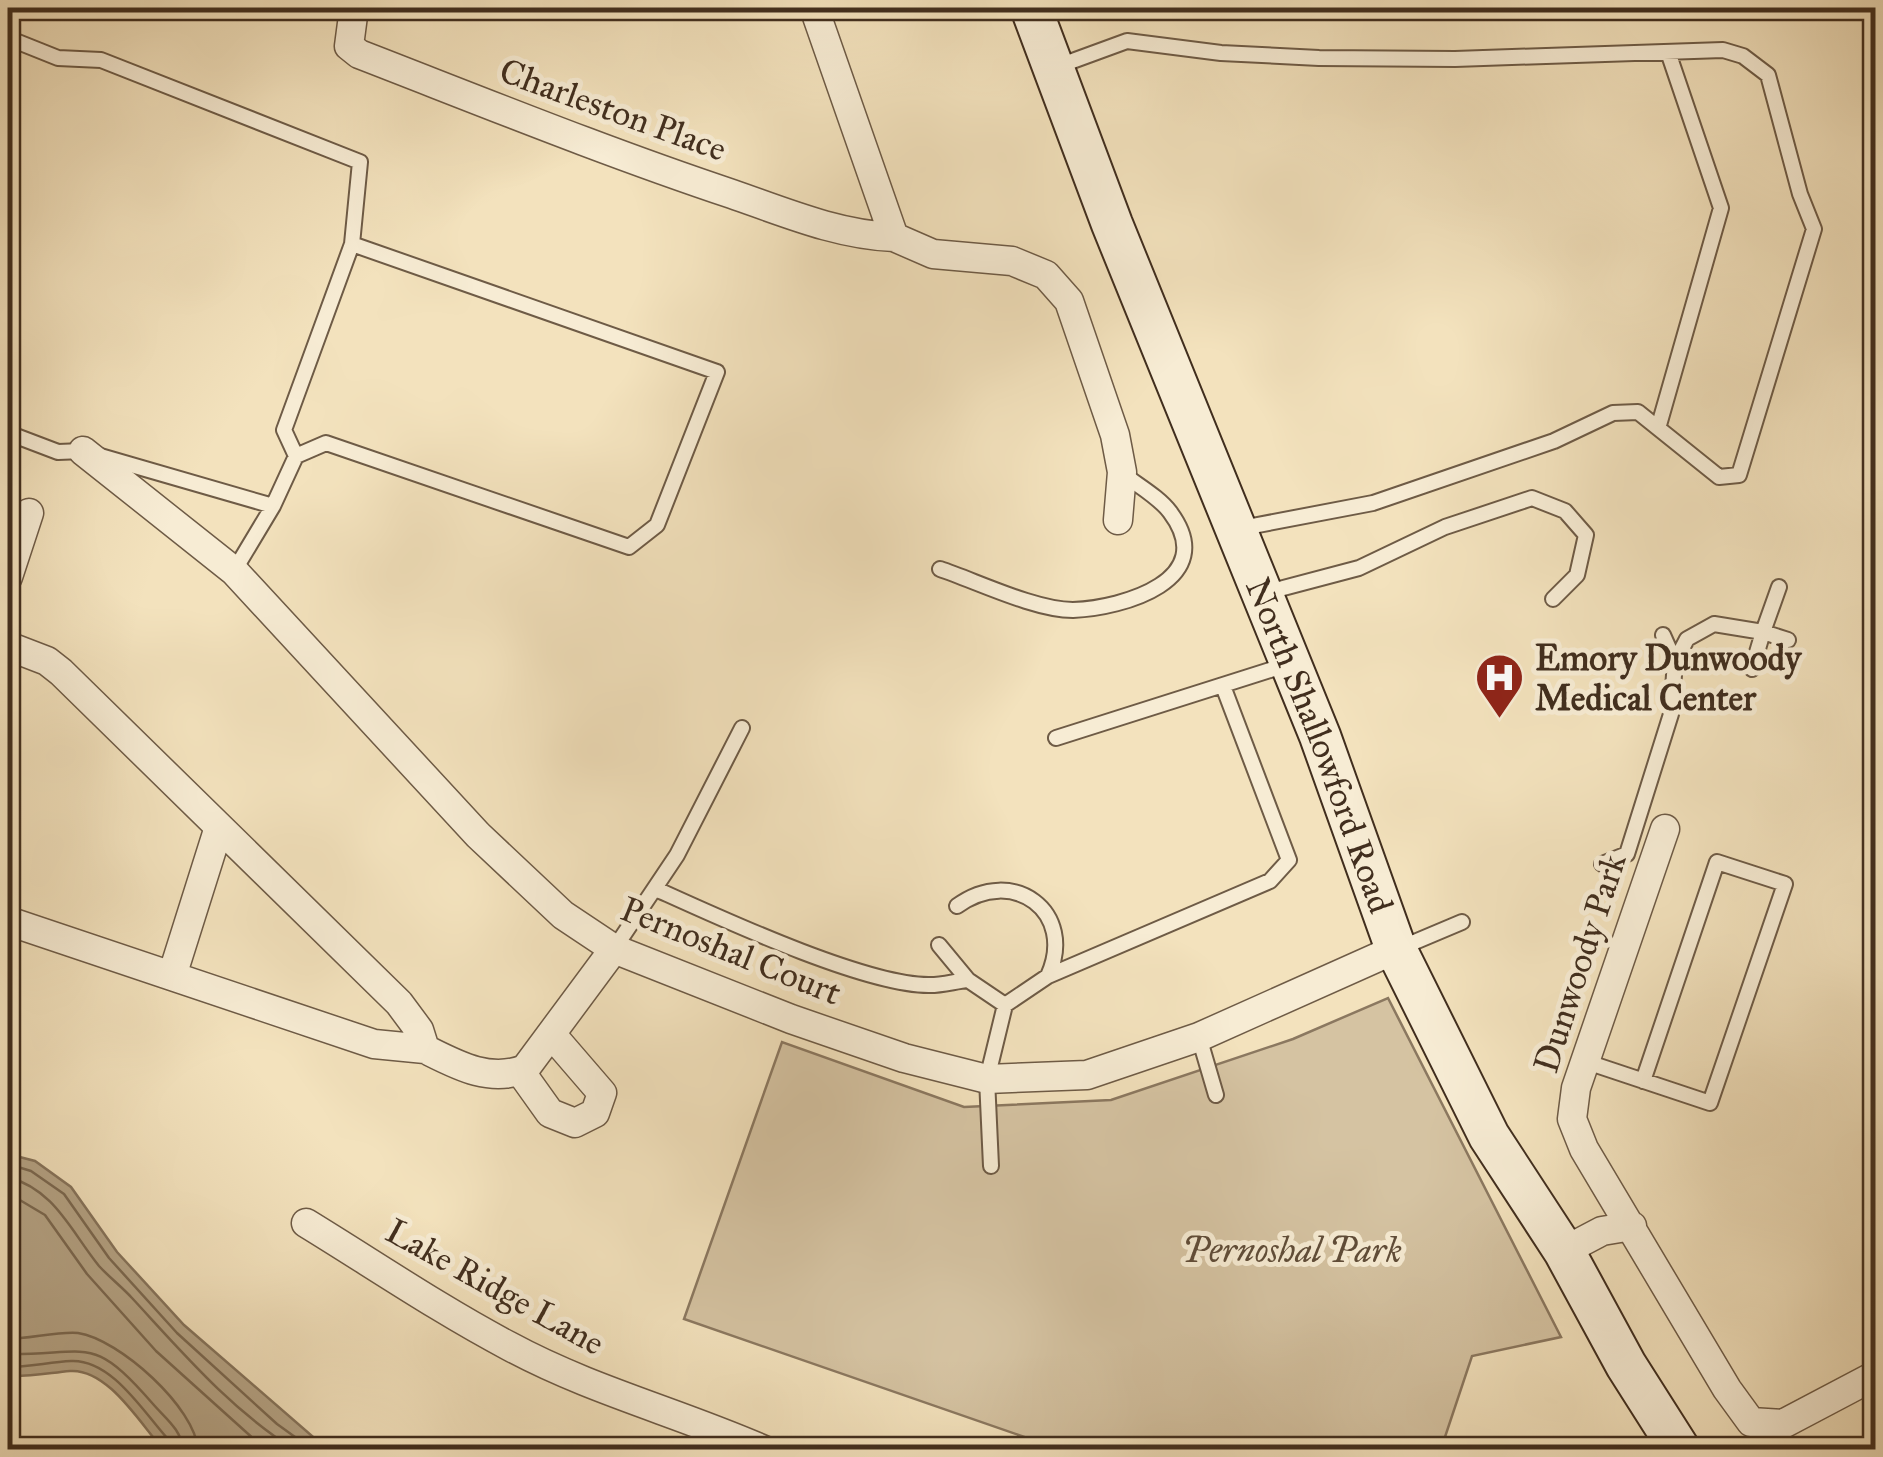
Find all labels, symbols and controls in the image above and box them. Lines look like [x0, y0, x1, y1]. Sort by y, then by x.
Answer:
street label: Charleston Place [494, 49, 732, 171]
street label: North Shallowford Road [1236, 571, 1403, 919]
place label: Emory Dunwoody Medical Center [1535, 637, 1803, 720]
hospital icon: Emory Dunwoody Medical Center [1474, 652, 1526, 720]
street label: Dunwoody Park [1524, 847, 1636, 1078]
street label: Pernoshal Court [615, 887, 847, 1015]
street label: Lake Ridge Lane [378, 1209, 612, 1365]
park label: Pernoshal Park [1182, 1229, 1402, 1272]

